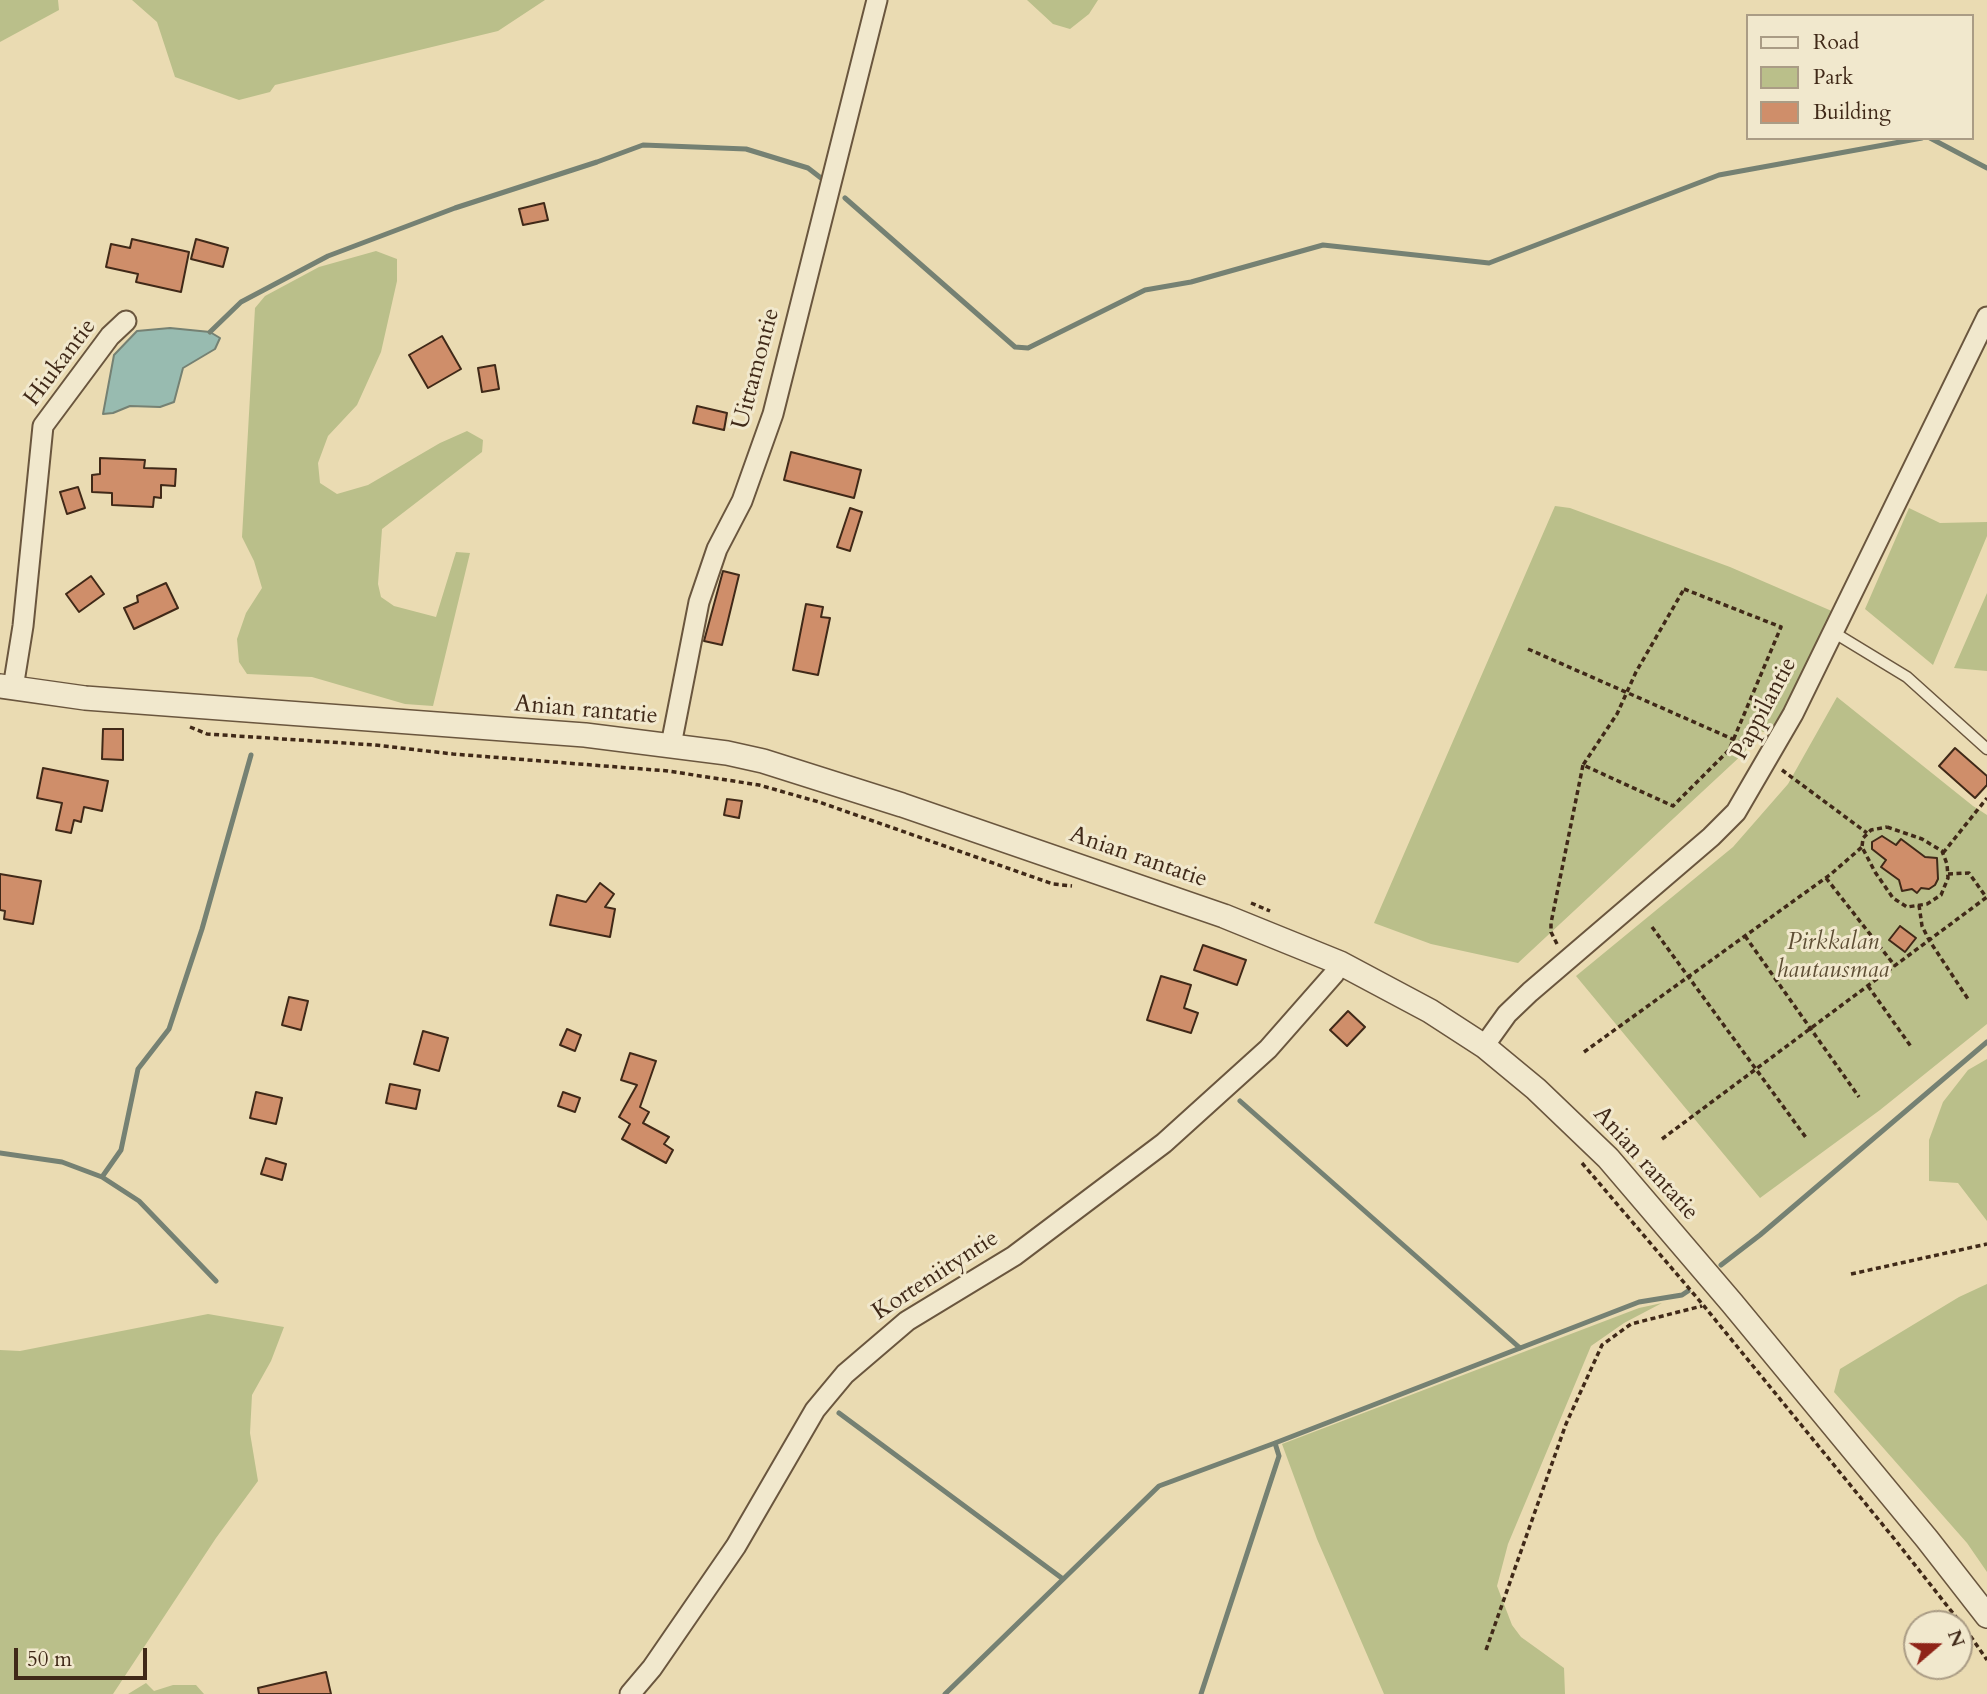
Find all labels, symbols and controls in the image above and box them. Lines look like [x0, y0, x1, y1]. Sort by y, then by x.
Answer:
legend [1745, 14, 1973, 140]
text: Road [1813, 28, 1859, 57]
text: Park [1813, 63, 1853, 92]
text: Building [1813, 98, 1891, 127]
street label: Uittamontie [727, 305, 787, 433]
street label: Hiukantie [19, 314, 103, 412]
street label: Pappilantie [1726, 653, 1804, 765]
street label: Anian rantatie [513, 690, 659, 732]
street label: Anian rantatie [1065, 821, 1211, 895]
park label: Pirkkalan hautausmaa [1777, 929, 1889, 985]
street label: Anian rantatie [1586, 1101, 1704, 1227]
street label: Korteniityntie [868, 1225, 1004, 1327]
north arrow [1903, 1610, 1973, 1680]
text: N [1941, 1626, 1971, 1651]
scale bar [18, 1634, 150, 1678]
text: 50 m [27, 1645, 72, 1674]

